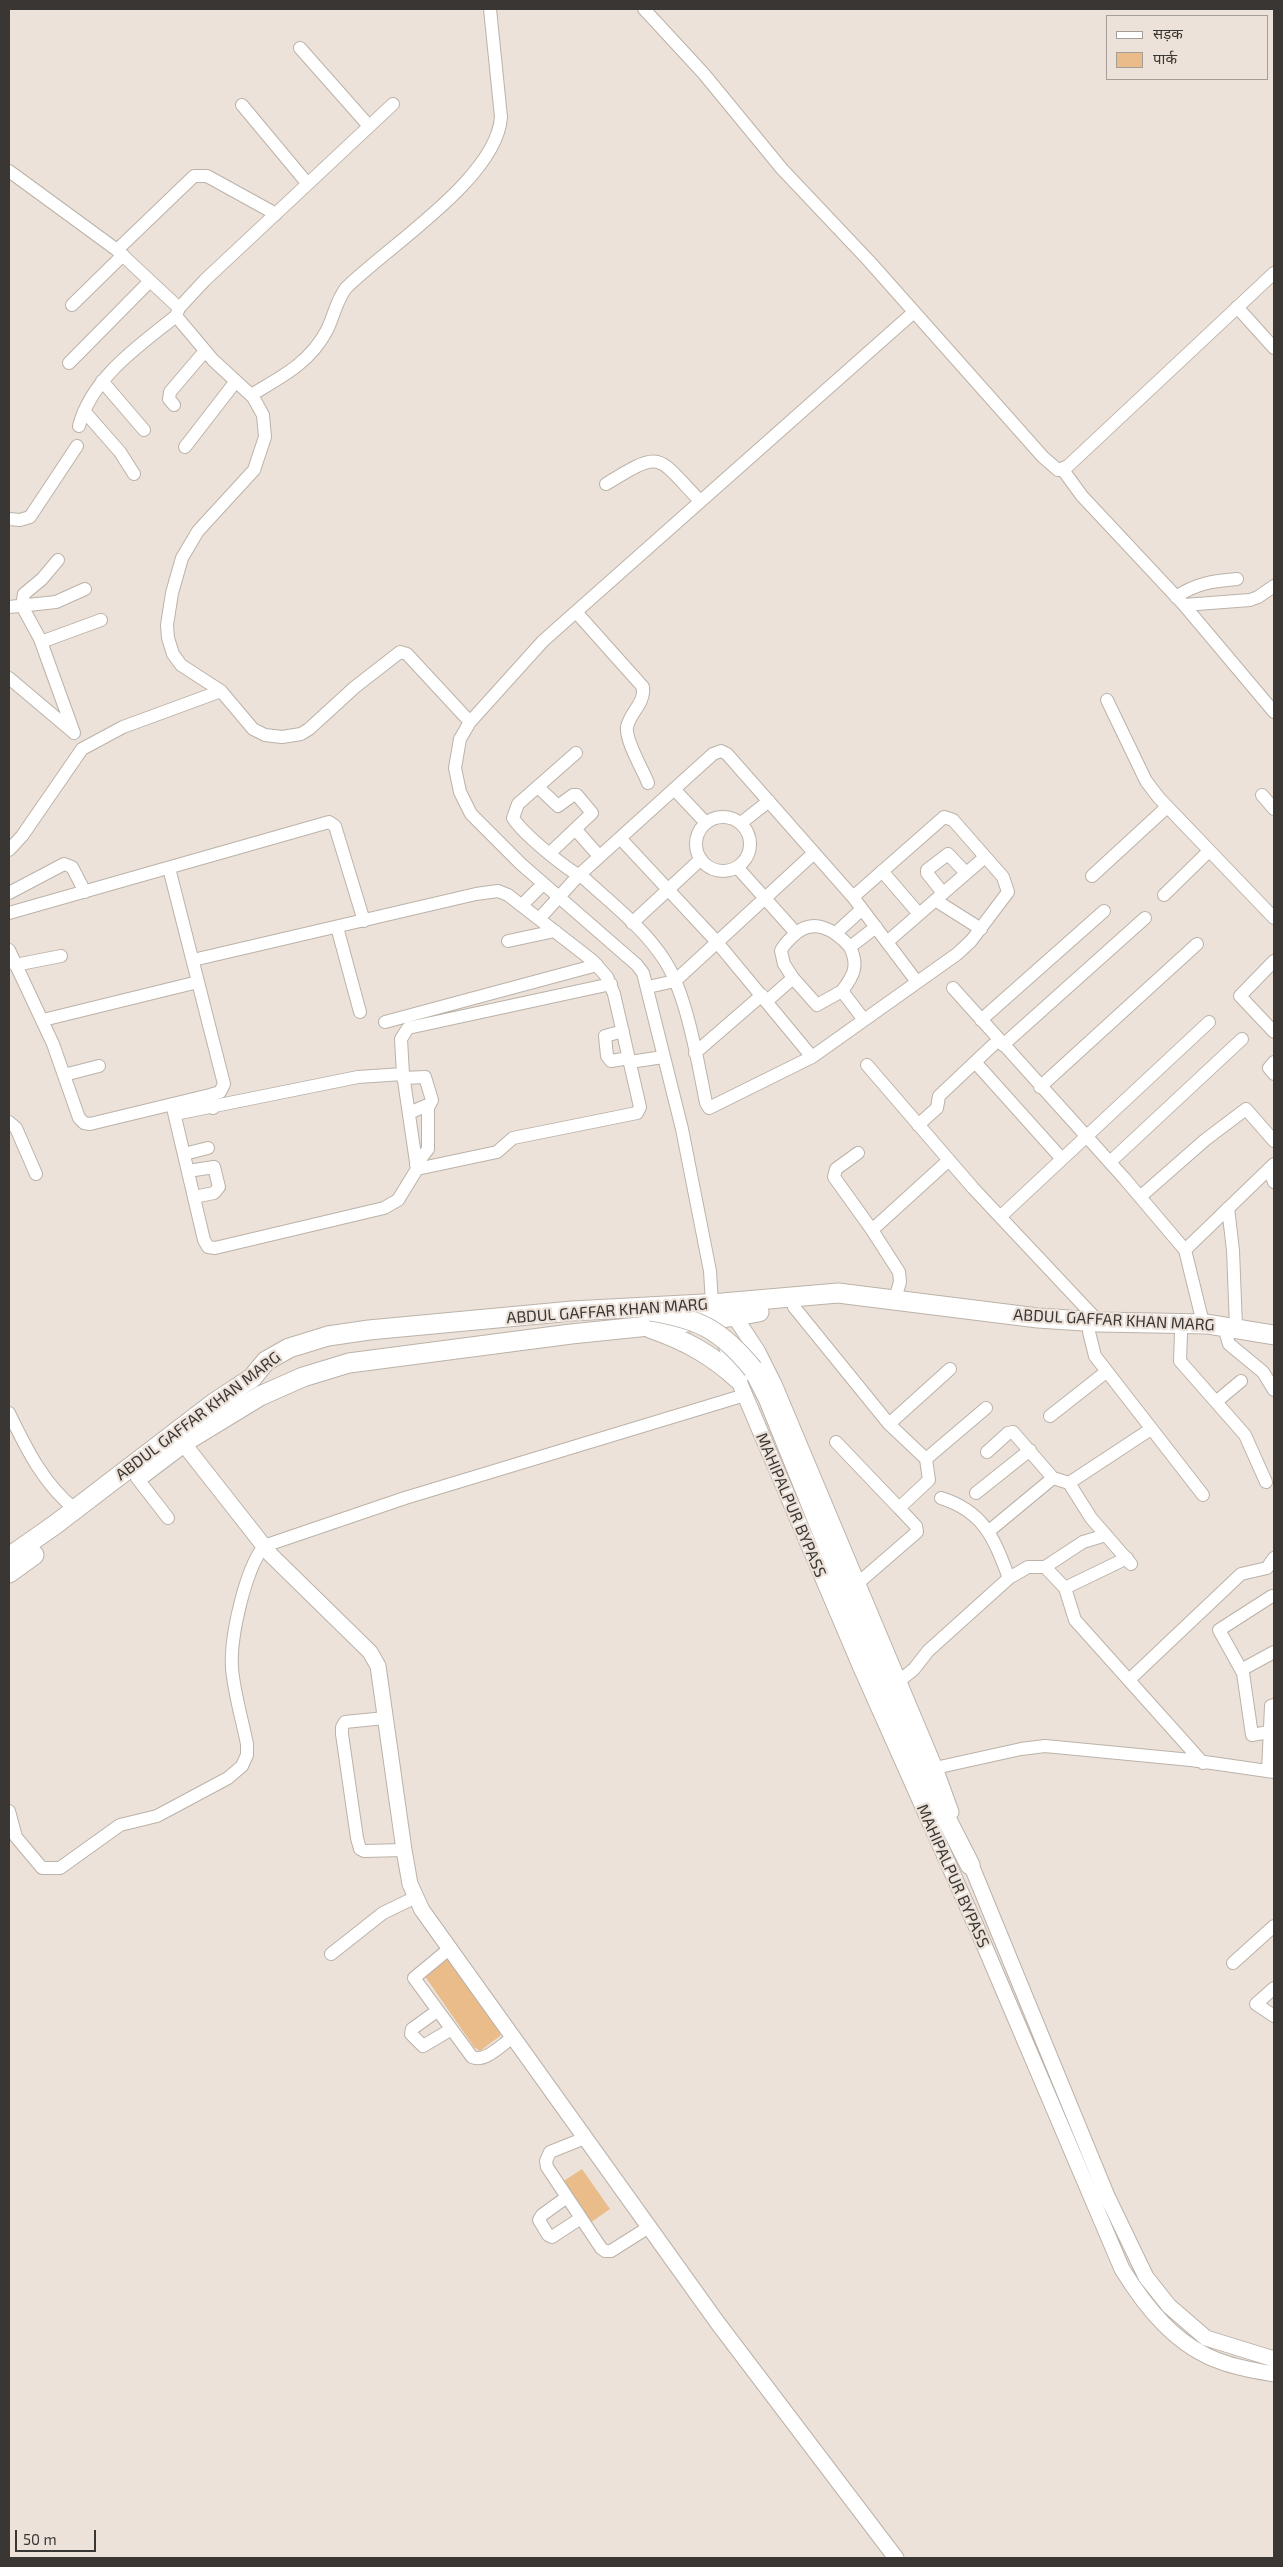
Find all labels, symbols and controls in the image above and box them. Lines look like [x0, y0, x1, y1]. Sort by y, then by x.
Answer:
legend [1106, 15, 1268, 80]
text: सड़क [1153, 24, 1183, 42]
text: पार्क [1153, 49, 1177, 67]
street label: ABDUL GAFFAR KHAN MARG [506, 1294, 708, 1328]
street label: ABDUL GAFFAR KHAN MARG [1013, 1305, 1215, 1335]
street label: ABDUL GAFFAR KHAN MARG [112, 1348, 284, 1484]
street label: MAHIPALPUR BYPASS [752, 1430, 830, 1580]
street label: MAHIPALPUR BYPASS [913, 1801, 993, 1951]
scale bar [18, 2520, 99, 2552]
text: 50 m [23, 2530, 57, 2548]

